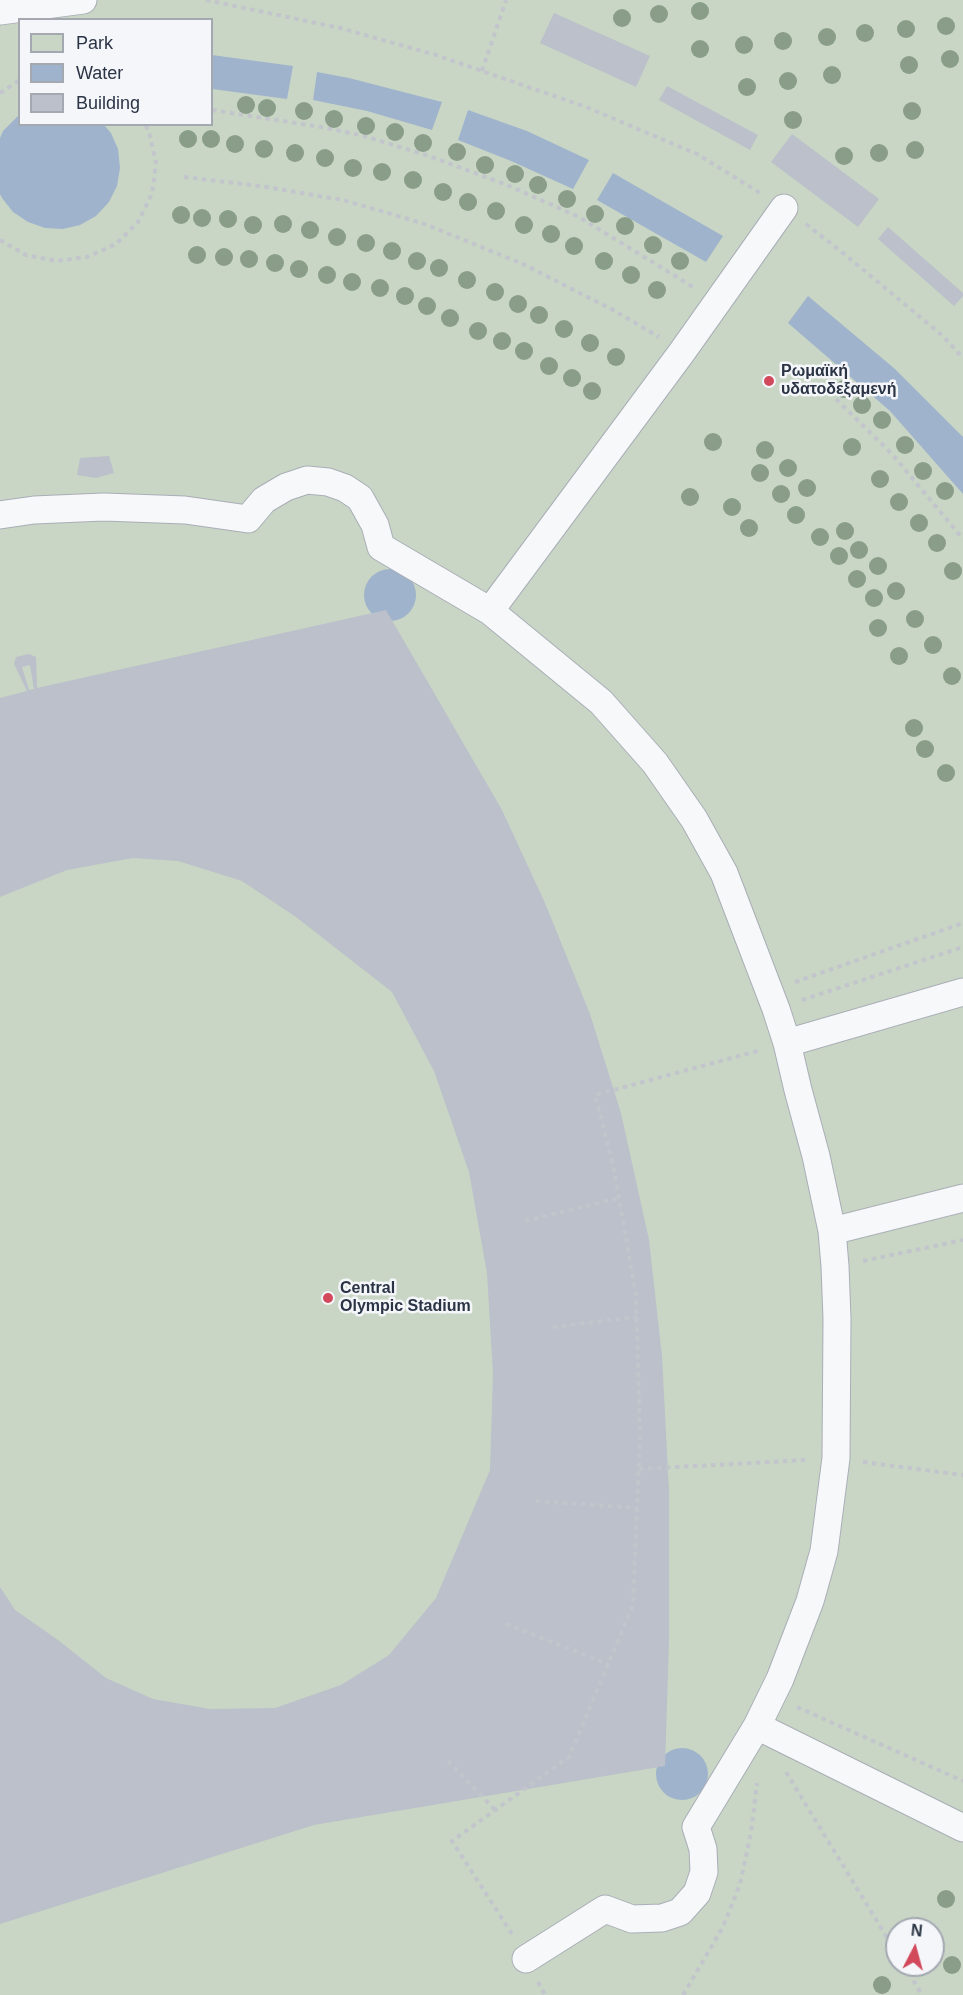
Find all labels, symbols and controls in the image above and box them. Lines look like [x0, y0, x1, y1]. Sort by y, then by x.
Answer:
legend [18, 18, 213, 126]
text: Park [76, 33, 113, 53]
text: Water [76, 63, 123, 83]
text: Building [76, 93, 140, 113]
place label: Ρωμαϊκή υδατοδεξαμενή [781, 362, 896, 400]
marker: Ρωμαϊκή υδατοδεξαμενή [762, 374, 776, 388]
place label: Central Olympic Stadium [340, 1279, 471, 1317]
marker: Central Olympic Stadium [321, 1291, 335, 1305]
north arrow [885, 1917, 945, 1977]
text: N [910, 1922, 923, 1940]

